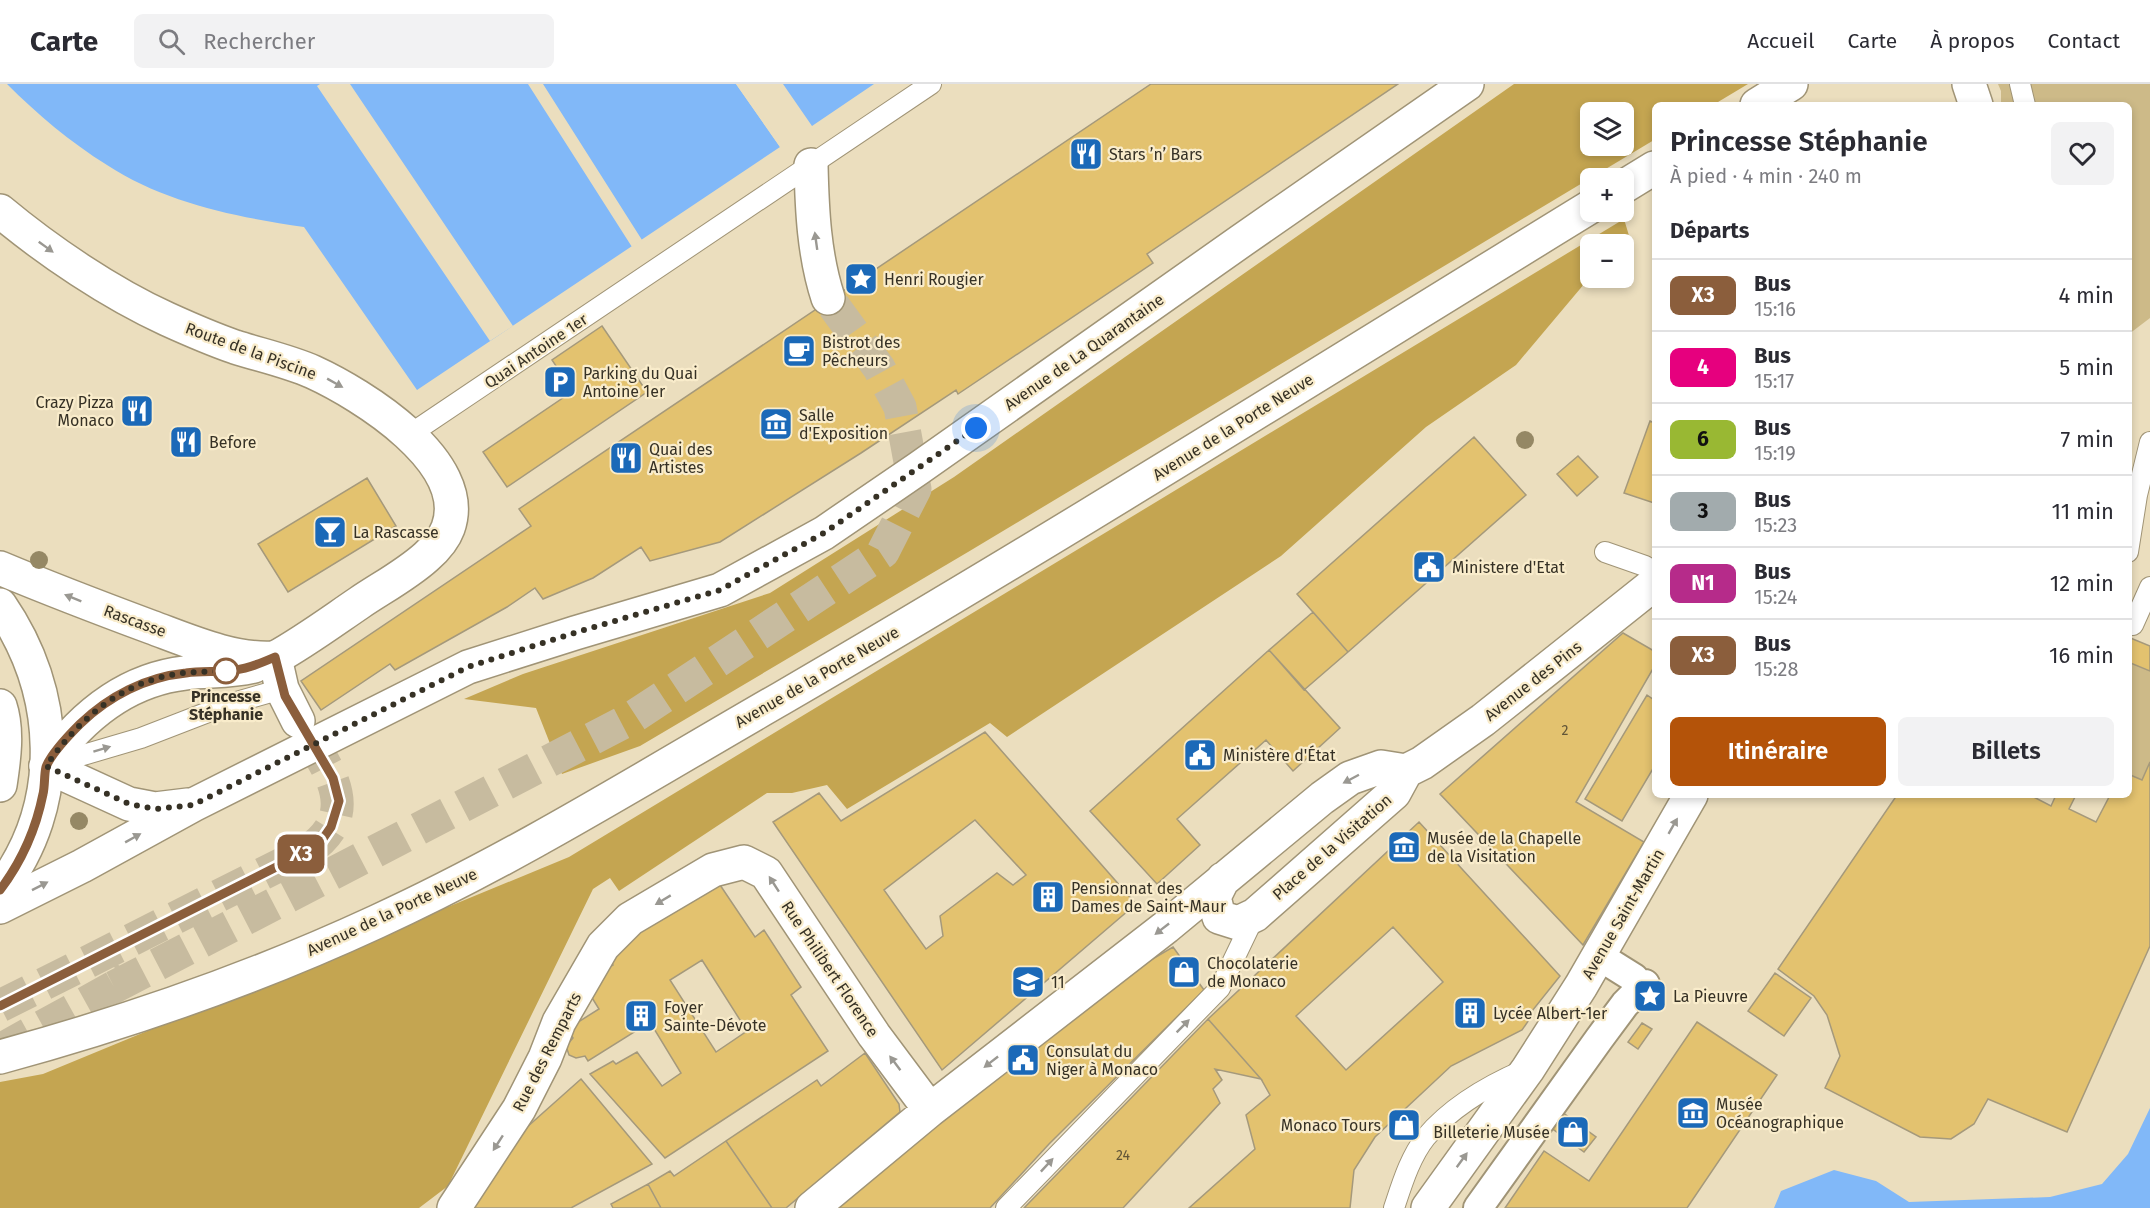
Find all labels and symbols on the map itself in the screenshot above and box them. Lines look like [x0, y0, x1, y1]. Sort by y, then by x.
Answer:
restaurant icon: Stars ’n’ Bars [1068, 136, 1104, 172]
place label: Stars ’n’ Bars [1109, 145, 1202, 164]
one-way arrow [811, 231, 820, 250]
one-way arrow [39, 240, 54, 252]
place icon: Henri Rougier [843, 261, 879, 297]
place label: Henri Rougier [884, 270, 985, 289]
street label: Avenue de La Quarantaine [1001, 290, 1167, 414]
street label: Quai Antoine 1er [481, 309, 592, 392]
street label: Route de la Piscine [183, 318, 319, 384]
cafe icon: Bistrot des Pêcheurs [781, 333, 817, 369]
place label: Bistrot des Pêcheurs [822, 333, 900, 370]
parking icon: Parking du Quai Antoine 1er [542, 364, 578, 400]
place label: Parking du Quai Antoine 1er [583, 364, 698, 401]
street label: Avenue de la Porte Neuve [1149, 370, 1317, 484]
one-way arrow [327, 378, 343, 389]
place label: Crazy Pizza Monaco [36, 393, 114, 430]
restaurant icon: Crazy Pizza Monaco [119, 393, 155, 429]
museum icon: Salle d'Exposition [758, 406, 794, 442]
place label: Salle d'Exposition [799, 406, 888, 443]
your location [961, 413, 991, 443]
restaurant icon: Before [168, 424, 204, 460]
place label: Before [209, 433, 256, 452]
restaurant icon: Quai des Artistes [608, 440, 644, 476]
place label: Quai des Artistes [649, 440, 713, 477]
bar icon: La Rascasse [312, 514, 348, 550]
place label: La Rascasse [353, 523, 439, 542]
public building icon: Ministere d'Etat [1411, 549, 1447, 585]
place label: Ministere d'Etat [1452, 558, 1565, 577]
one-way arrow [64, 592, 82, 602]
street label: Rascasse [101, 601, 169, 641]
street label: Avenue de la Porte Neuve [732, 622, 902, 732]
street label: Avenue des Pins [1481, 637, 1585, 725]
marker: Princesse Stéphanie [213, 658, 239, 684]
place label: Princesse Stéphanie [189, 687, 263, 724]
house number: 2 [1562, 722, 1569, 739]
public building icon: Ministère d'État [1182, 737, 1218, 773]
one-way arrow [93, 744, 111, 753]
place label: Ministère d'État [1223, 745, 1336, 765]
one-way arrow [1342, 775, 1359, 784]
street label: Place de la Visitation [1269, 790, 1395, 904]
one-way arrow [1668, 817, 1678, 834]
museum icon: Musée de la Chapelle de la Visitation [1386, 829, 1422, 865]
place label: Musée de la Chapelle de la Visitation [1427, 829, 1581, 866]
one-way arrow [125, 833, 142, 843]
line badge: X3 [274, 834, 328, 874]
street label: Avenue Saint-Martin [1578, 845, 1668, 983]
street label: Avenue de la Porte Neuve [304, 864, 480, 960]
one-way arrow [768, 876, 779, 893]
building icon: Pensionnat des Dames de Saint-Maur [1030, 879, 1066, 915]
place label: Pensionnat des Dames de Saint-Maur [1071, 879, 1227, 916]
one-way arrow [32, 881, 49, 890]
one-way arrow [655, 894, 671, 905]
street label: Rue Philibert Florence [777, 897, 883, 1041]
one-way arrow [1154, 923, 1170, 936]
shop icon: Chocolaterie de Monaco [1166, 954, 1202, 990]
place label: Chocolaterie de Monaco [1207, 954, 1298, 991]
school or university icon: 11 [1010, 964, 1046, 1000]
place label: 11 [1051, 973, 1065, 992]
place icon: La Pieuvre [1632, 978, 1668, 1014]
place label: La Pieuvre [1673, 987, 1748, 1006]
street label: Rue des Remparts [509, 989, 585, 1115]
building icon: Lycée Albert-1er [1452, 995, 1488, 1031]
building icon: Foyer Sainte-Dévote [623, 998, 659, 1034]
place label: Foyer Sainte-Dévote [664, 998, 766, 1035]
place label: Lycée Albert-1er [1493, 1004, 1608, 1023]
one-way arrow [1176, 1019, 1190, 1034]
public building icon: Consulat du Niger à Monaco [1005, 1042, 1041, 1078]
place label: Consulat du Niger à Monaco [1046, 1042, 1158, 1079]
one-way arrow [889, 1056, 901, 1071]
one-way arrow [984, 1056, 999, 1068]
museum icon: Musée Océanographique [1675, 1095, 1711, 1131]
place label: Musée Océanographique [1716, 1095, 1844, 1132]
shop icon: Monaco Tours [1386, 1107, 1422, 1143]
shop icon: Billeterie Musée [1555, 1114, 1591, 1150]
place label: Monaco Tours [1281, 1116, 1381, 1135]
place label: Billeterie Musée [1433, 1123, 1550, 1142]
one-way arrow [492, 1135, 503, 1151]
house number: 24 [1116, 1147, 1131, 1164]
one-way arrow [1456, 1153, 1468, 1169]
one-way arrow [1039, 1159, 1053, 1173]

